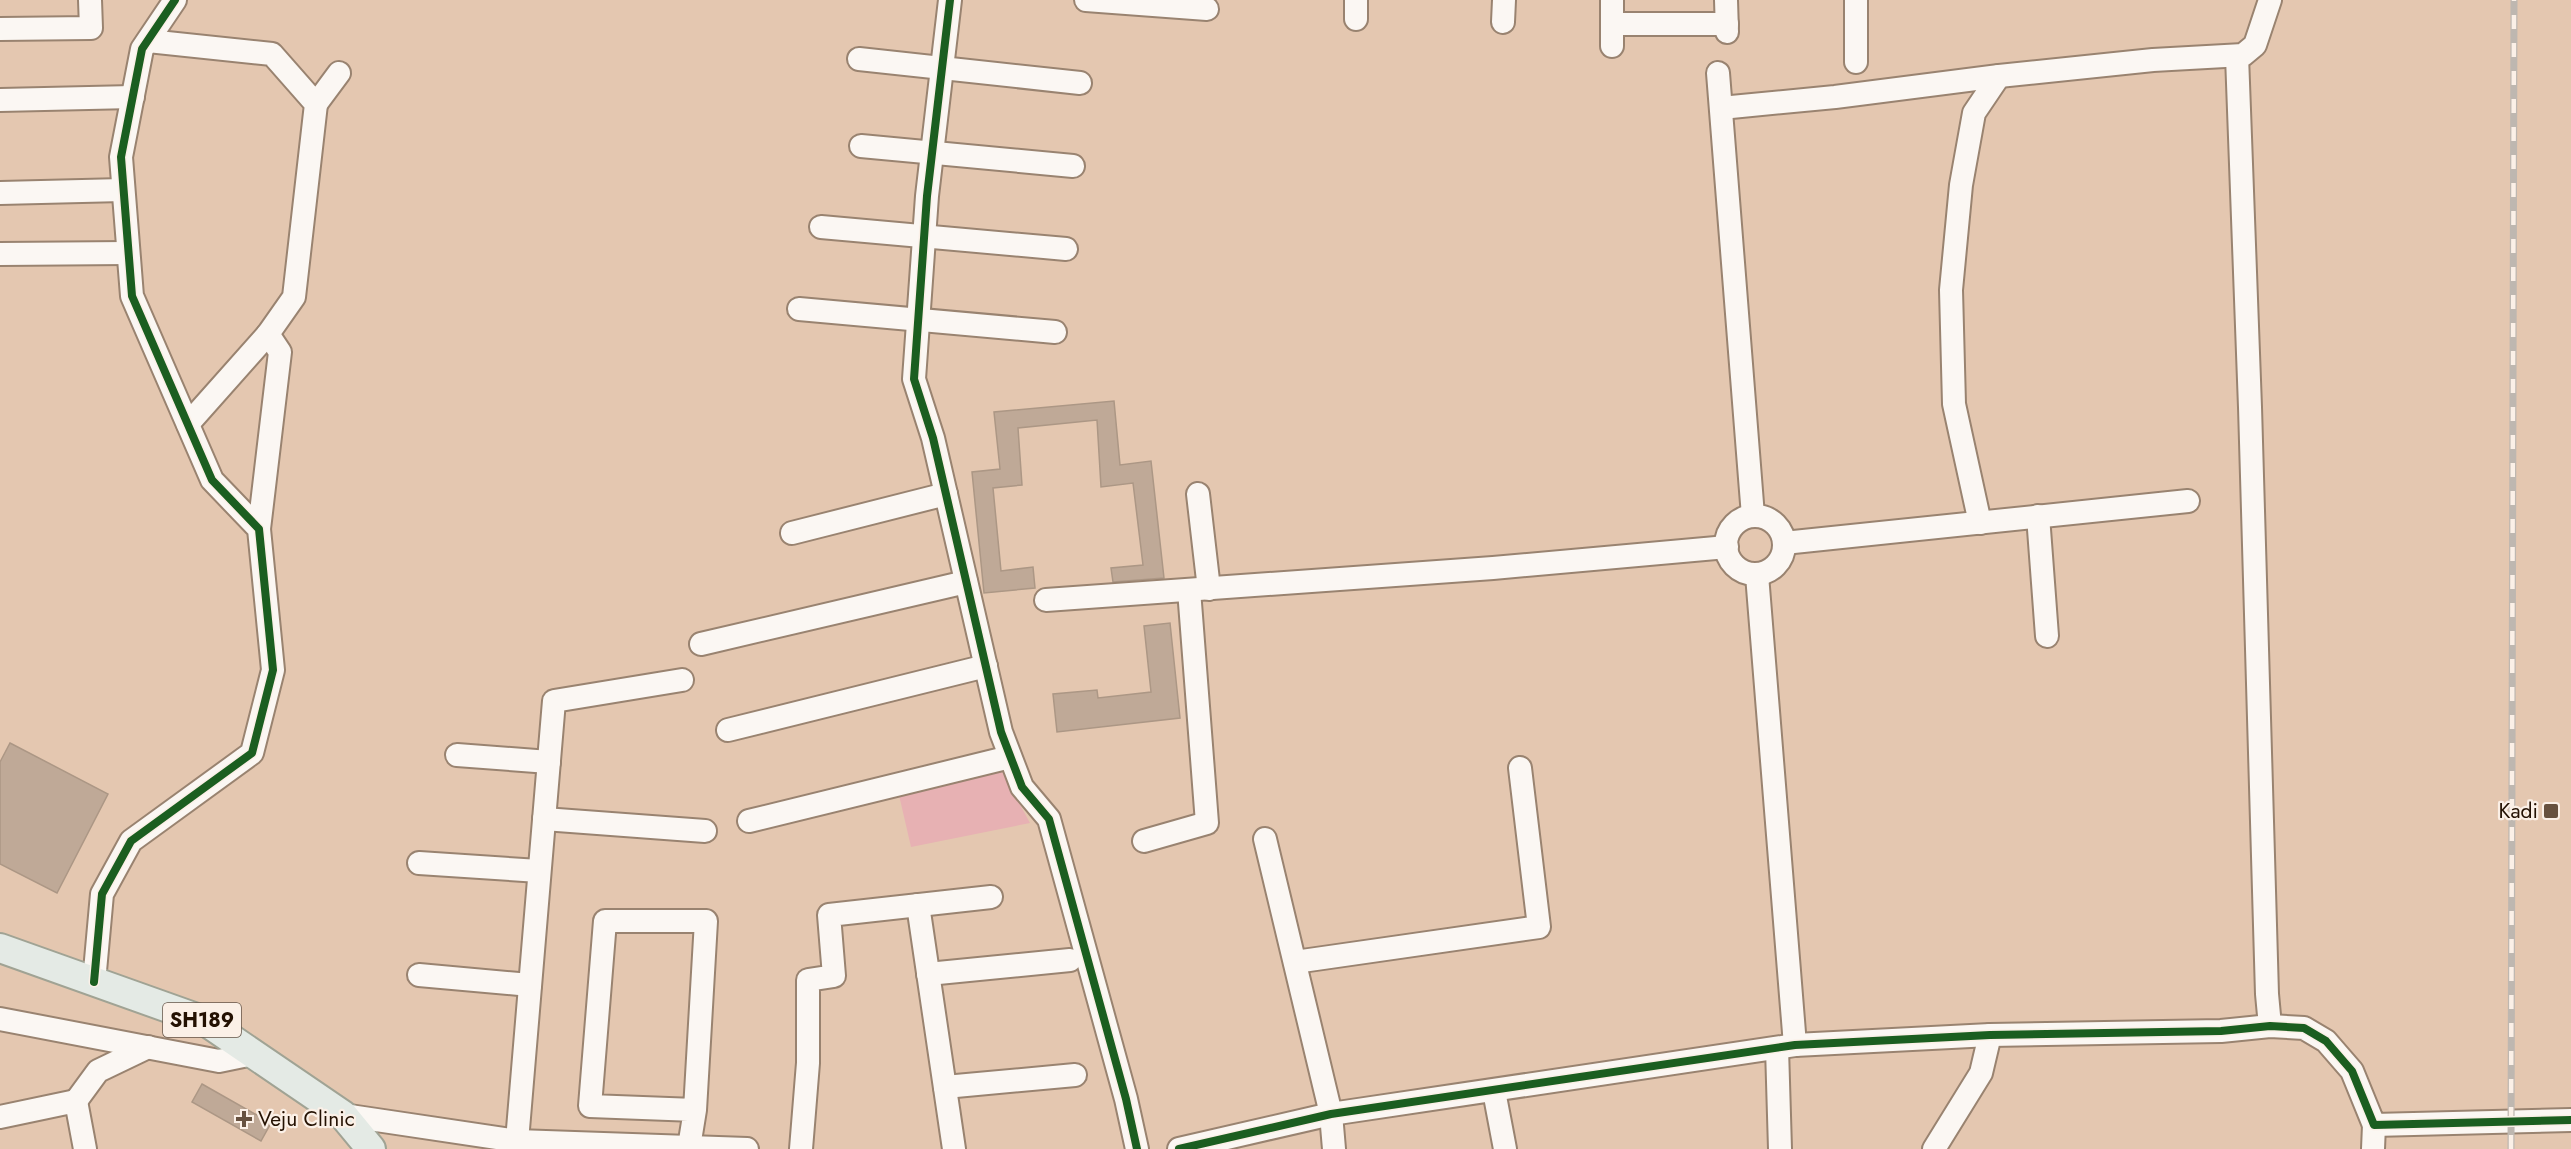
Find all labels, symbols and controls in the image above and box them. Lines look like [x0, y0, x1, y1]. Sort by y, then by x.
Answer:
place label: Kadi [2499, 796, 2538, 826]
marker: Kadi [2542, 802, 2560, 820]
road number: SH189 [163, 1003, 241, 1037]
place label: Veju Clinic [258, 1104, 355, 1134]
marker: Veju Clinic [235, 1110, 253, 1128]

